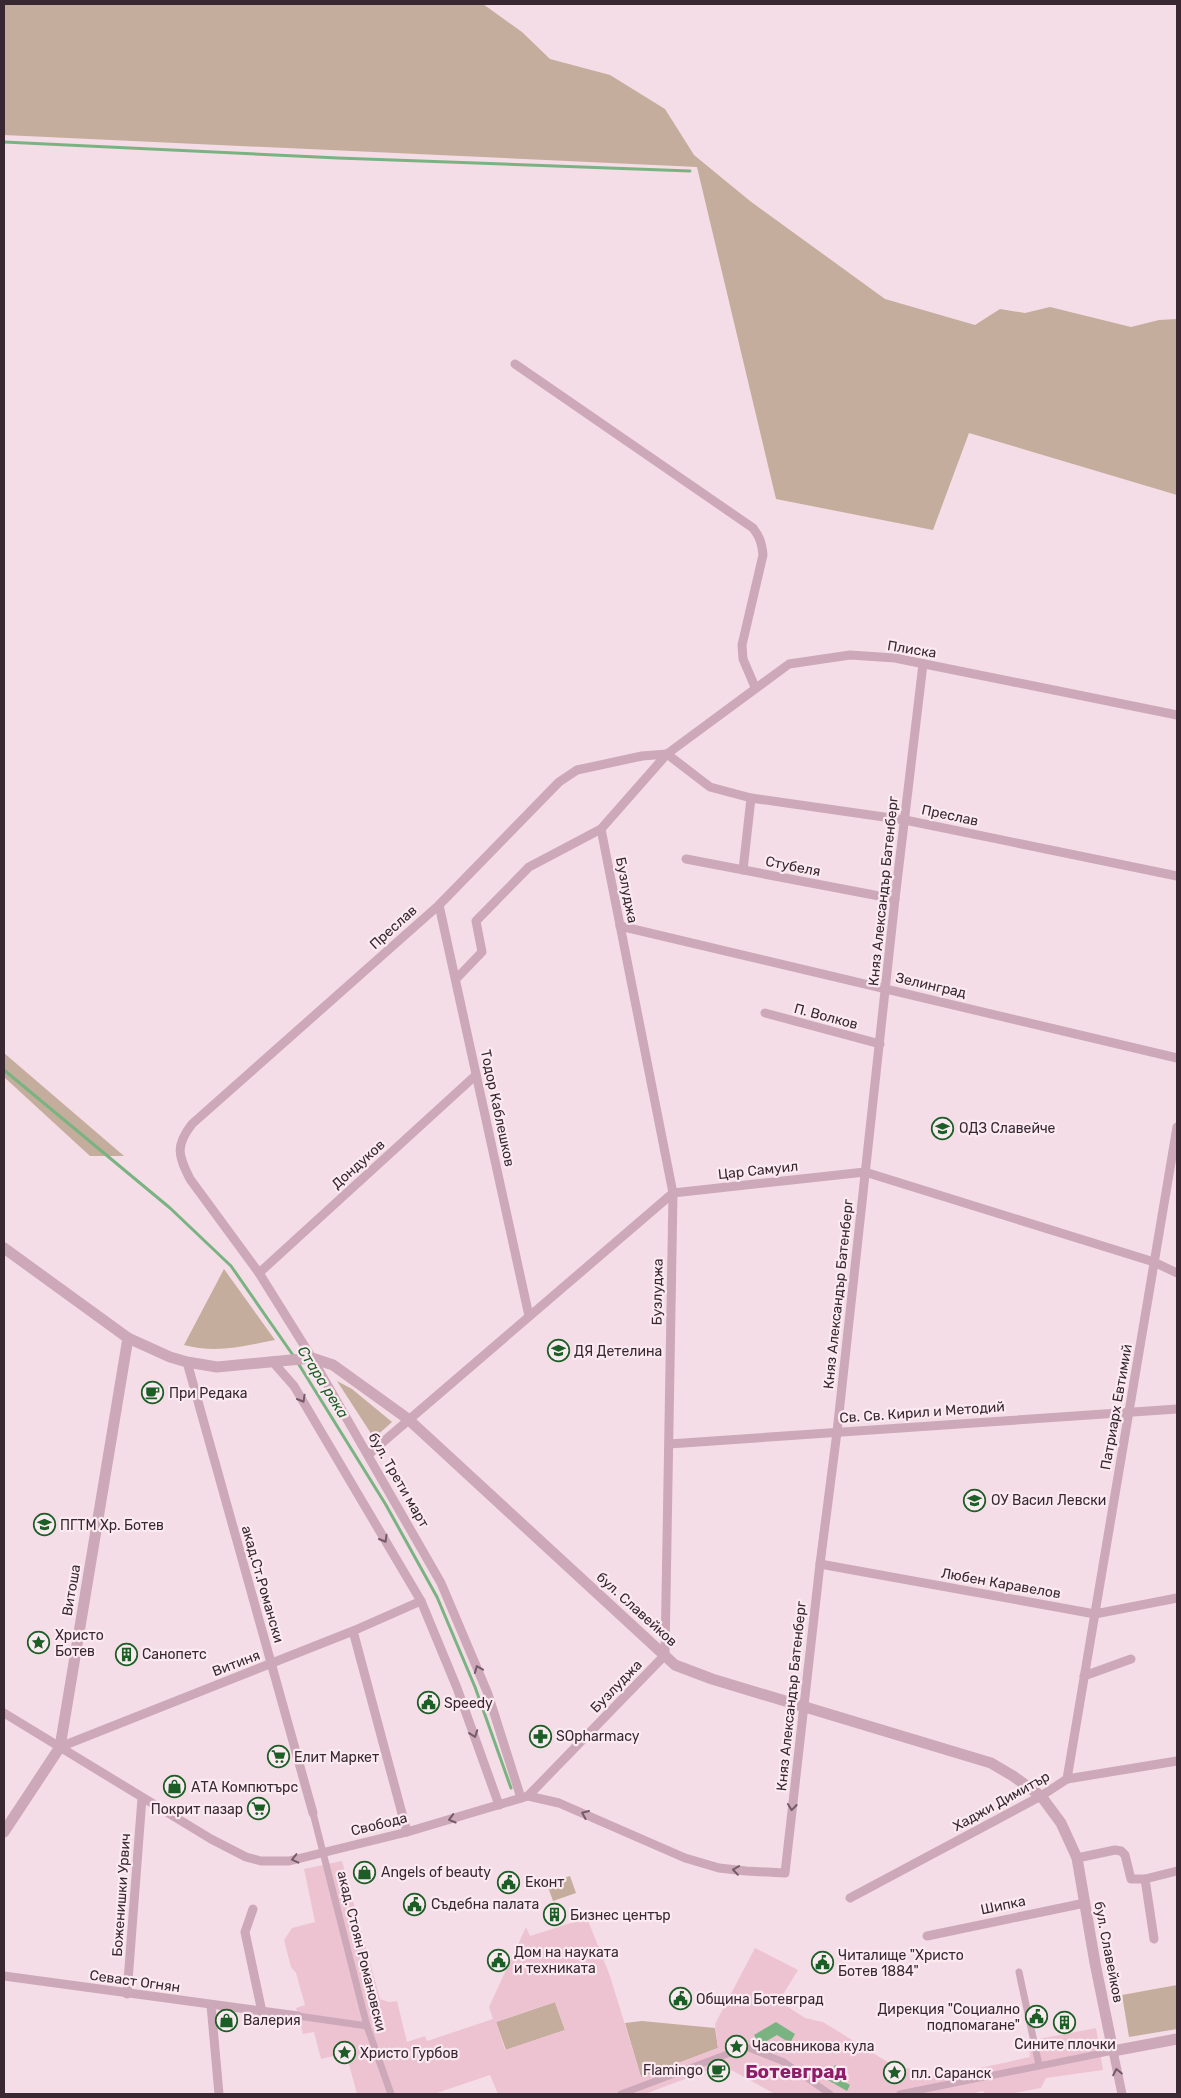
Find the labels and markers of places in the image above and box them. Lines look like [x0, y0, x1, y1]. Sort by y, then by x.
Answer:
school or university icon: ОДЗ Славейче [931, 1116, 955, 1140]
place label: ОДЗ Славейче [959, 1120, 1056, 1137]
school or university icon: ДЯ Детелина [546, 1339, 570, 1363]
place label: ДЯ Детелина [574, 1343, 662, 1360]
cafe icon: При Редака [141, 1381, 165, 1405]
place label: При Редака [169, 1385, 247, 1402]
school or university icon: ОУ Васил Левски [963, 1488, 987, 1512]
place label: ОУ Васил Левски [991, 1492, 1106, 1509]
school or university icon: ПГТМ Хр. Ботев [32, 1513, 56, 1537]
place label: ПГТМ Хр. Ботев [60, 1517, 164, 1534]
place label: Христо Ботев [55, 1627, 104, 1660]
place icon: Христо Ботев [27, 1631, 51, 1655]
building icon: Санопетс [114, 1642, 138, 1666]
place label: Санопетс [142, 1646, 207, 1663]
public building icon: Speedy [416, 1691, 440, 1715]
place label: Speedy [444, 1695, 493, 1712]
pharmacy icon: SOpharmacy [528, 1724, 552, 1748]
place label: SOpharmacy [556, 1728, 640, 1745]
supermarket icon: Елит Маркет [266, 1745, 290, 1769]
place label: Елит Маркет [294, 1749, 379, 1766]
shop icon: АТА Компютърс [163, 1775, 187, 1799]
place label: АТА Компютърс [191, 1779, 298, 1796]
supermarket icon: Покрит пазар [247, 1797, 271, 1821]
place label: Покрит пазар [151, 1801, 243, 1818]
shop icon: Angels of beauty [353, 1860, 377, 1884]
place label: Angels of beauty [381, 1864, 491, 1881]
public building icon: Еконт [497, 1870, 521, 1894]
place label: Еконт [525, 1874, 564, 1891]
public building icon: Съдебна палата [403, 1892, 427, 1916]
place label: Съдебна палата [431, 1896, 539, 1913]
building icon: Бизнес център [542, 1903, 566, 1927]
place label: Бизнес център [570, 1907, 671, 1924]
place label: Дом на науката и техниката [514, 1944, 619, 1977]
place label: Читалище "Христо Ботев 1884" [838, 1947, 964, 1980]
public building icon: Дом на науката и техниката [486, 1948, 510, 1972]
public building icon: Читалище "Христо Ботев 1884" [810, 1951, 834, 1975]
public building icon: Община Ботевград [668, 1987, 692, 2011]
place label: Община Ботевград [696, 1991, 824, 2008]
place label: Дирекция "Социално подпомагане" [877, 2001, 1020, 2034]
public building icon: Дирекция "Социално подпомагане" [1024, 2005, 1048, 2029]
shop icon: Валерия [215, 2008, 239, 2032]
building icon: Сините плочки [1053, 2010, 1077, 2034]
place label: Валерия [243, 2012, 301, 2029]
place icon: Часовникова кула [724, 2034, 748, 2058]
place label: Сините плочки [1014, 2036, 1116, 2053]
place label: Часовникова кула [752, 2038, 874, 2055]
place icon: Христо Гурбов [332, 2041, 356, 2065]
place label: Христо Гурбов [360, 2045, 458, 2062]
cafe icon: Flamingo [707, 2058, 731, 2082]
place icon: пл. Саранск [883, 2061, 907, 2085]
place label: Flamingo [643, 2062, 703, 2079]
place label: пл. Саранск [911, 2065, 992, 2082]

